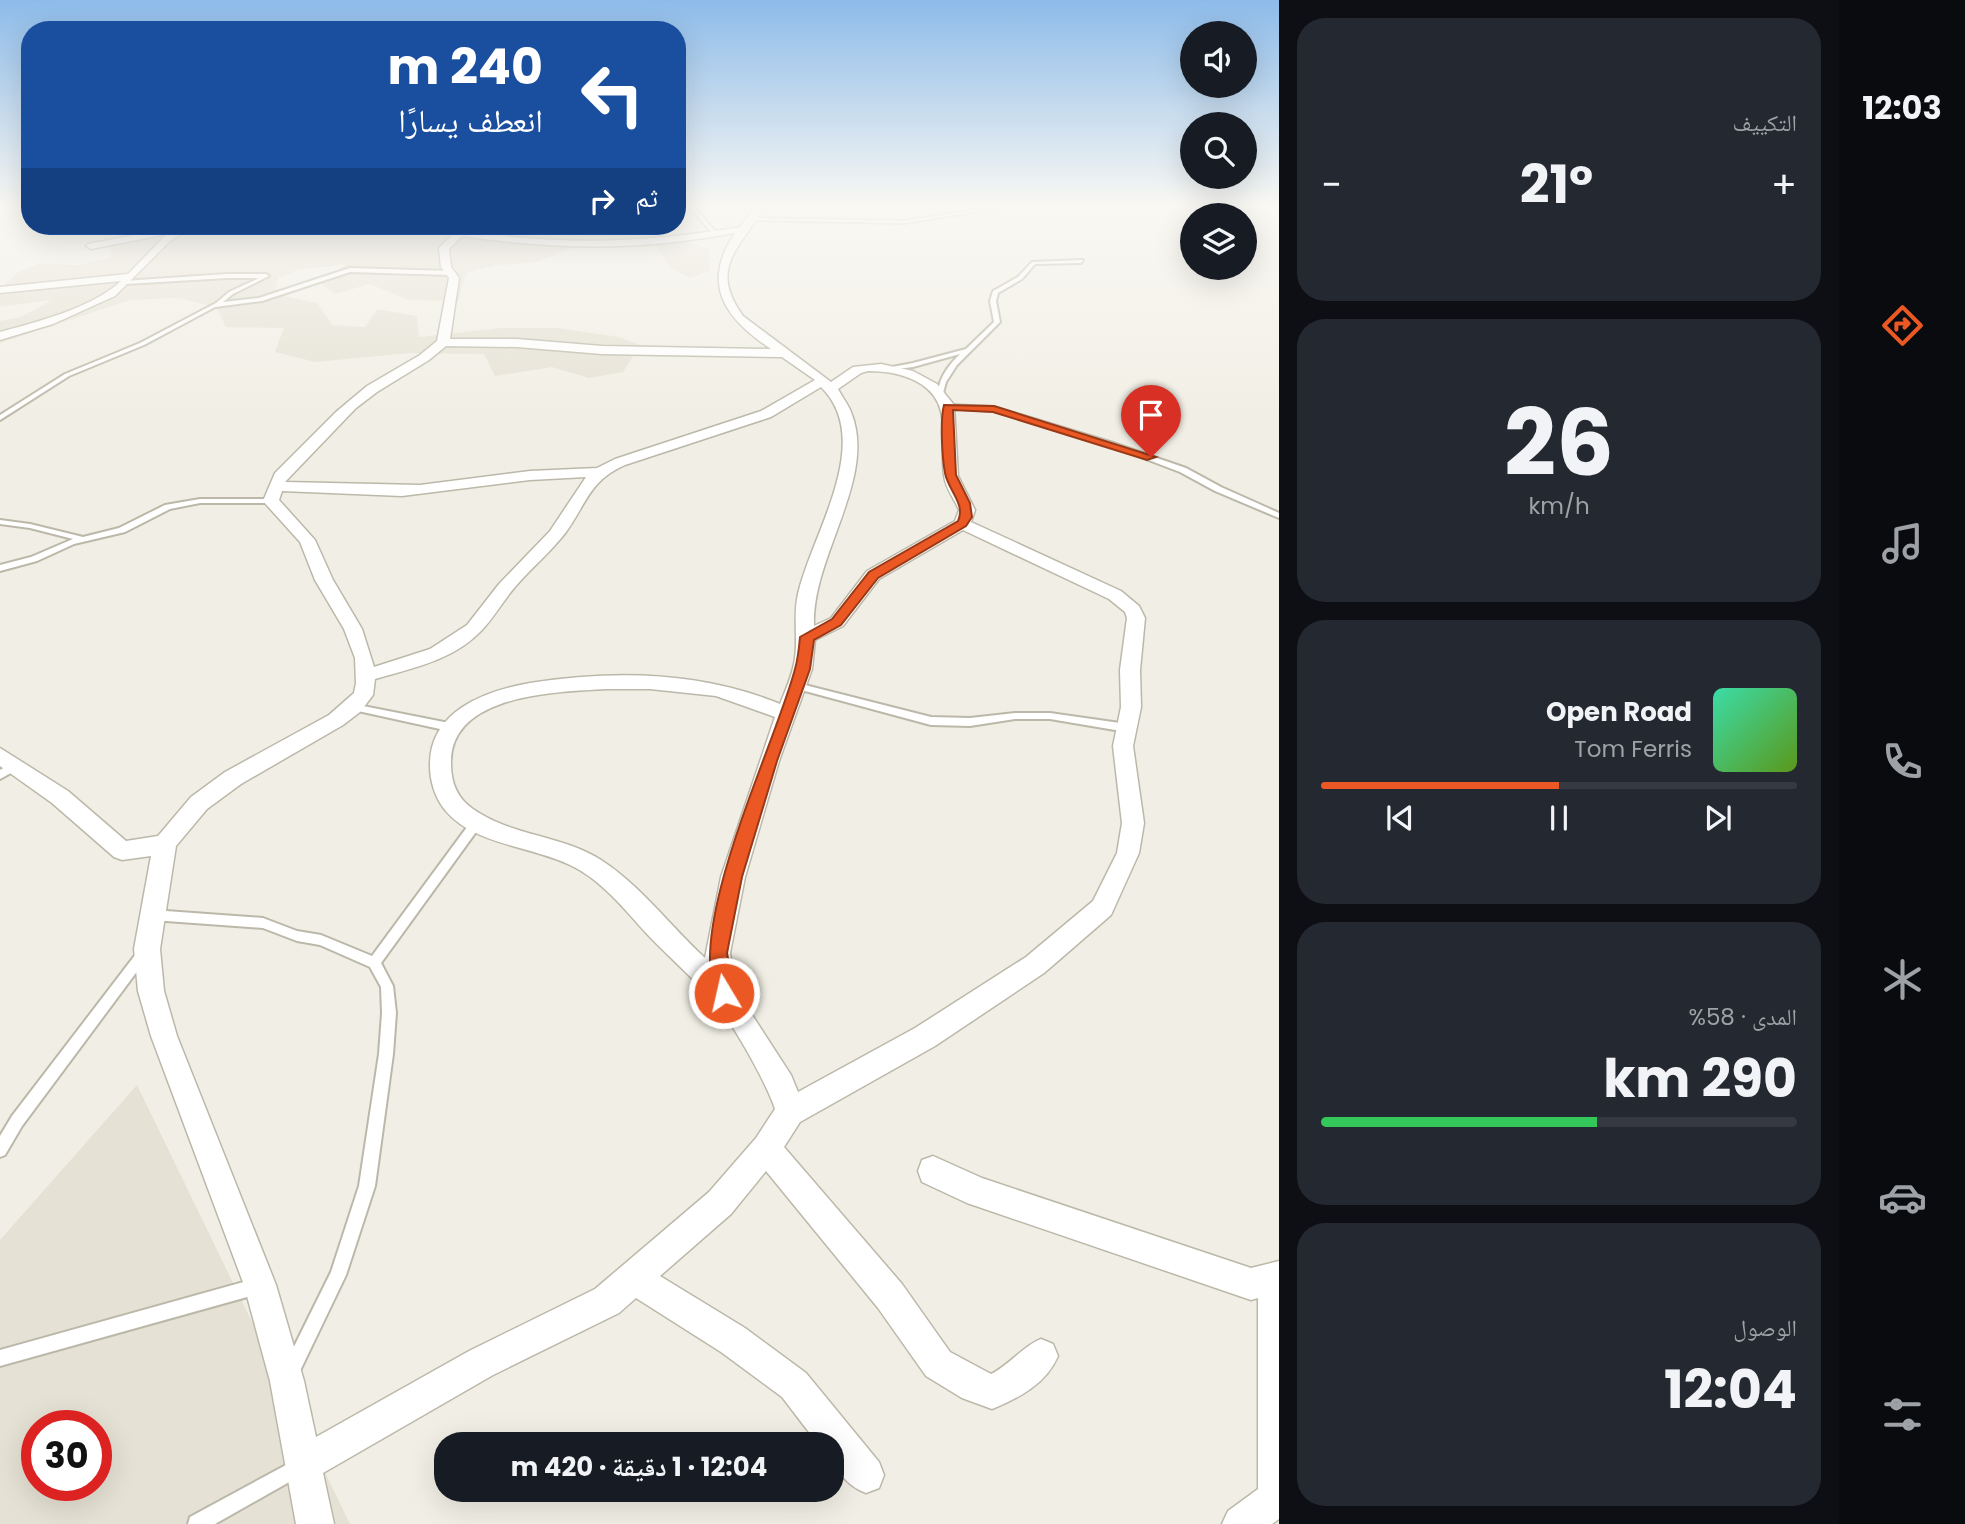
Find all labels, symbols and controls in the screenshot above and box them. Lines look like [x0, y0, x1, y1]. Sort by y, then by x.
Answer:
map controls [1180, 21, 1257, 280]
button: sound [1180, 21, 1257, 98]
text: 240 m [388, 33, 543, 101]
icon: left [567, 49, 658, 140]
text: 12:03 [1862, 85, 1942, 130]
text: انعطف يسارًا [398, 98, 543, 143]
text: التكييف [1732, 107, 1797, 139]
button: search [1180, 112, 1257, 189]
text: 21° [1520, 148, 1593, 221]
text: − [1321, 158, 1342, 211]
text: + [1771, 158, 1797, 211]
text: ثم [635, 180, 658, 216]
icon: right [583, 182, 621, 220]
button: layers [1180, 203, 1257, 280]
icon: directions [1878, 301, 1927, 350]
text: 26 [1504, 379, 1614, 507]
pin [1121, 385, 1181, 457]
icon: arrive [1132, 396, 1170, 434]
text: km/h [1528, 490, 1590, 522]
icon: music [1878, 519, 1927, 568]
text: Open Road [1546, 694, 1692, 730]
text: Tom Ferris [1574, 733, 1692, 765]
icon: phone [1878, 737, 1927, 786]
icon: previous [1381, 799, 1419, 837]
icon: pause [1540, 799, 1578, 837]
icon: next [1699, 799, 1737, 837]
icon: climate [1878, 955, 1927, 1004]
position arrow [687, 956, 761, 1030]
text: المدى · 58% [1688, 1001, 1797, 1033]
text: 290 km [1603, 1042, 1797, 1115]
icon: car [1878, 1173, 1927, 1222]
text: الوصول [1733, 1312, 1797, 1344]
text: 12:04 [1664, 1353, 1797, 1426]
icon: filters [1878, 1390, 1927, 1439]
speed limit sign: 30 [21, 1410, 112, 1501]
text: 12:04 · 1 دقيقة · 420 m [511, 1449, 767, 1485]

